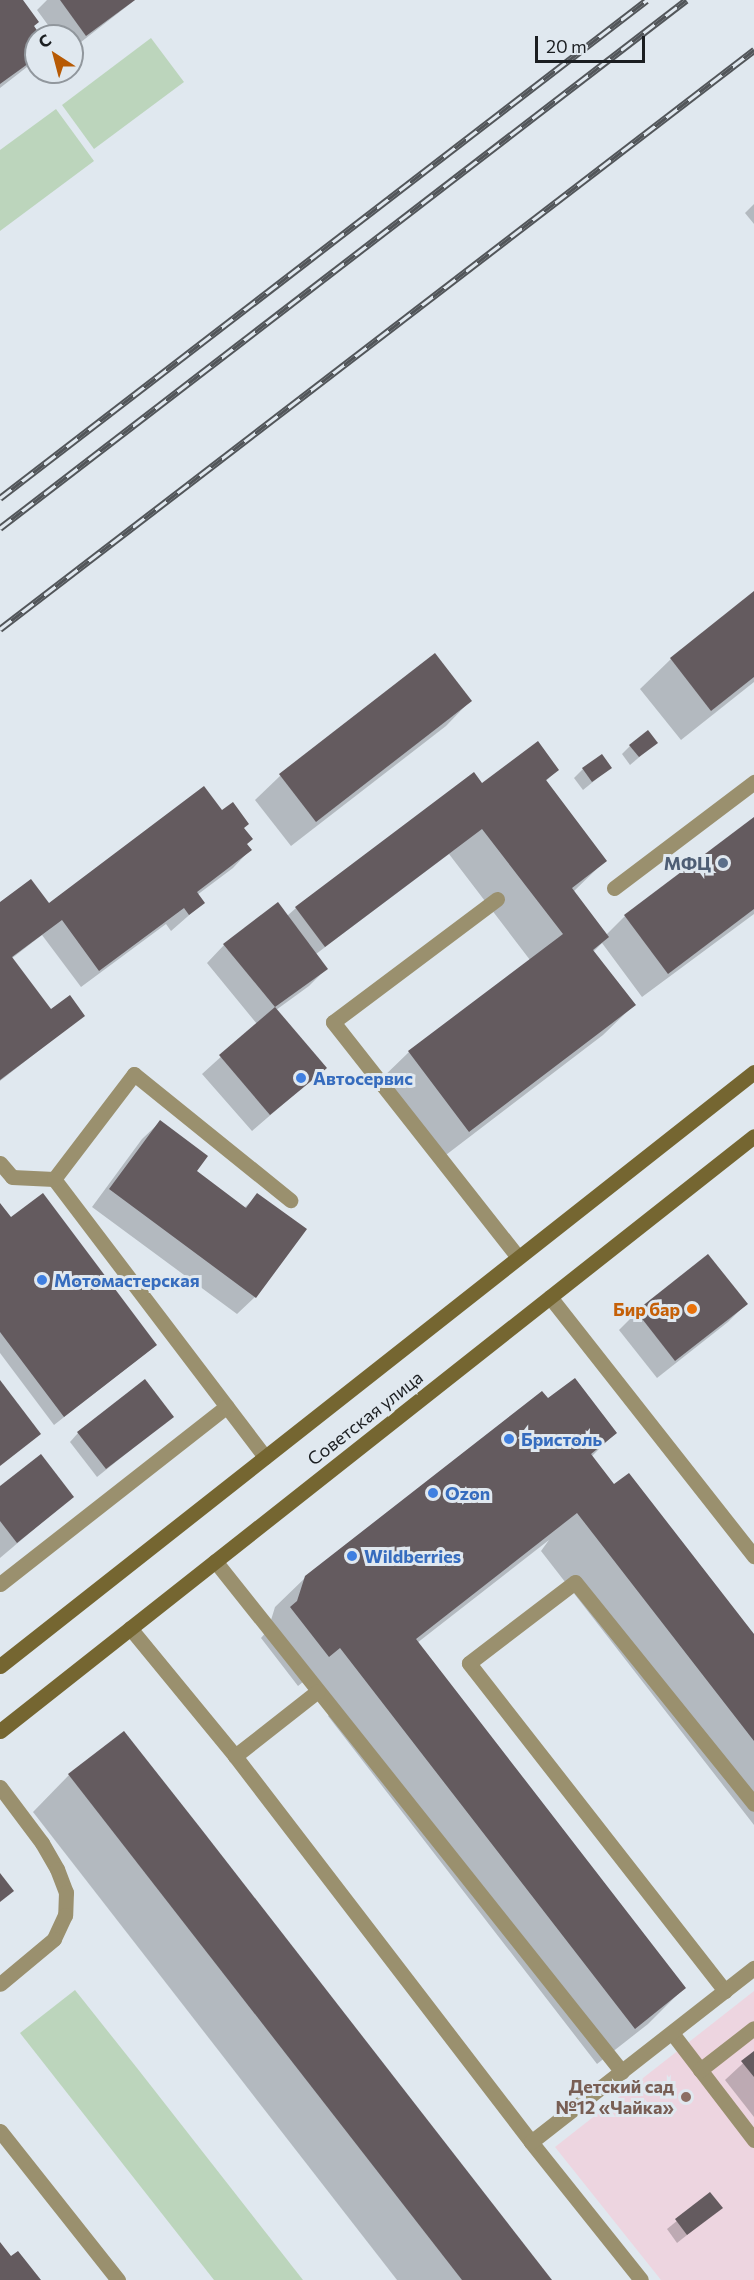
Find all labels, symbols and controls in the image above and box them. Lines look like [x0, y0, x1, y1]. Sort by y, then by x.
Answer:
north arrow [24, 24, 84, 84]
scale bar [538, 24, 648, 62]
text: С [34, 30, 54, 52]
text: 20 m [546, 35, 587, 57]
place label: МФЦ [664, 852, 711, 874]
marker: МФЦ [716, 856, 730, 870]
place label: Автосервис [313, 1067, 413, 1089]
marker: Автосервис [294, 1071, 308, 1085]
place label: Мотомастерская [54, 1269, 200, 1291]
marker: Мотомастерская [35, 1273, 49, 1287]
place label: Бир бар [613, 1298, 680, 1320]
marker: Бир бар [685, 1302, 699, 1316]
street label: Советская улица [303, 1366, 427, 1470]
place label: Бристоль [521, 1428, 602, 1450]
marker: Бристоль [502, 1432, 516, 1446]
place label: Ozon [445, 1482, 490, 1504]
marker: Ozon [426, 1486, 440, 1500]
place label: Wildberries [364, 1545, 461, 1567]
marker: Wildberries [345, 1549, 359, 1563]
place label: Детский сад №12 «Чайка» [556, 2076, 674, 2118]
marker: Детский сад №12 «Чайка» [679, 2090, 693, 2104]

